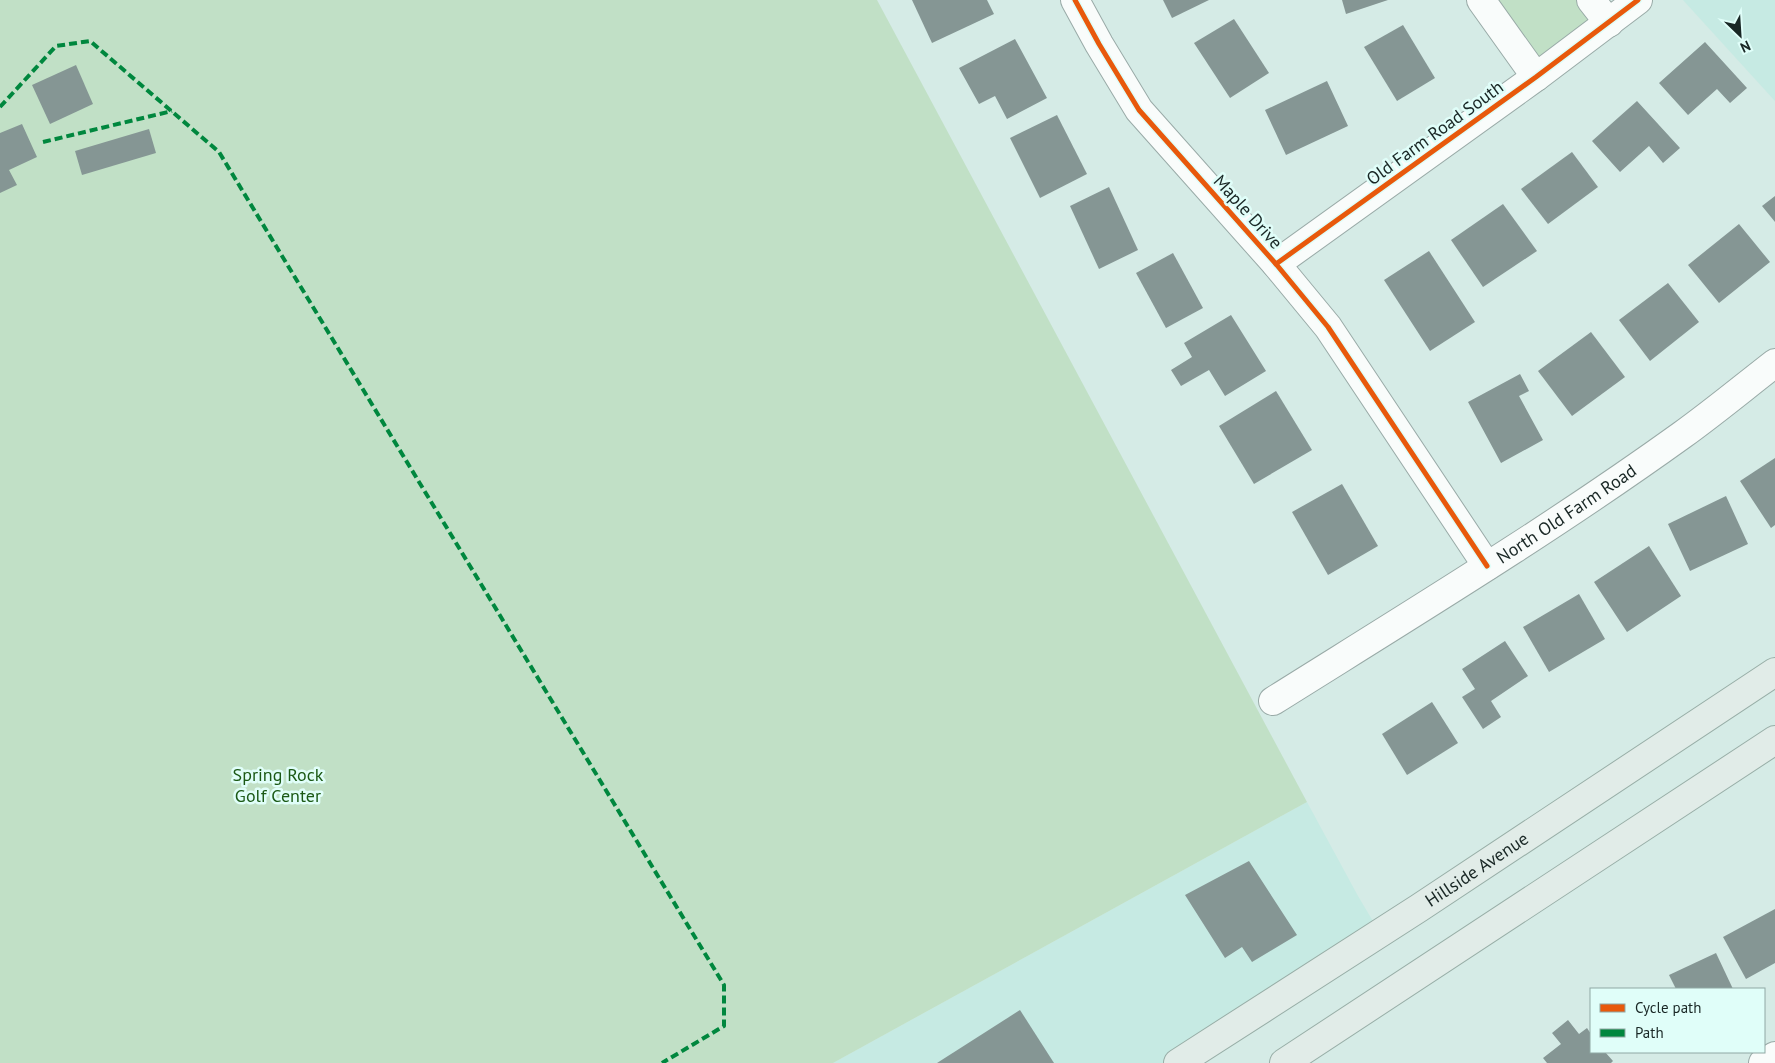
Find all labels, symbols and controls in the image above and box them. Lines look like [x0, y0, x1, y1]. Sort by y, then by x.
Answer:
north arrow [1715, 10, 1765, 60]
text: N [1738, 37, 1753, 57]
street label: Old Farm Road South [1362, 75, 1508, 190]
street label: Maple Drive [1209, 170, 1288, 254]
street label: North Old Farm Road [1492, 459, 1641, 568]
park label: Spring Rock Golf Center [233, 763, 324, 807]
street label: Hillside Avenue [1421, 827, 1533, 912]
legend [1590, 988, 1765, 1053]
text: Cycle path [1635, 998, 1701, 1017]
text: Path [1635, 1023, 1664, 1042]

